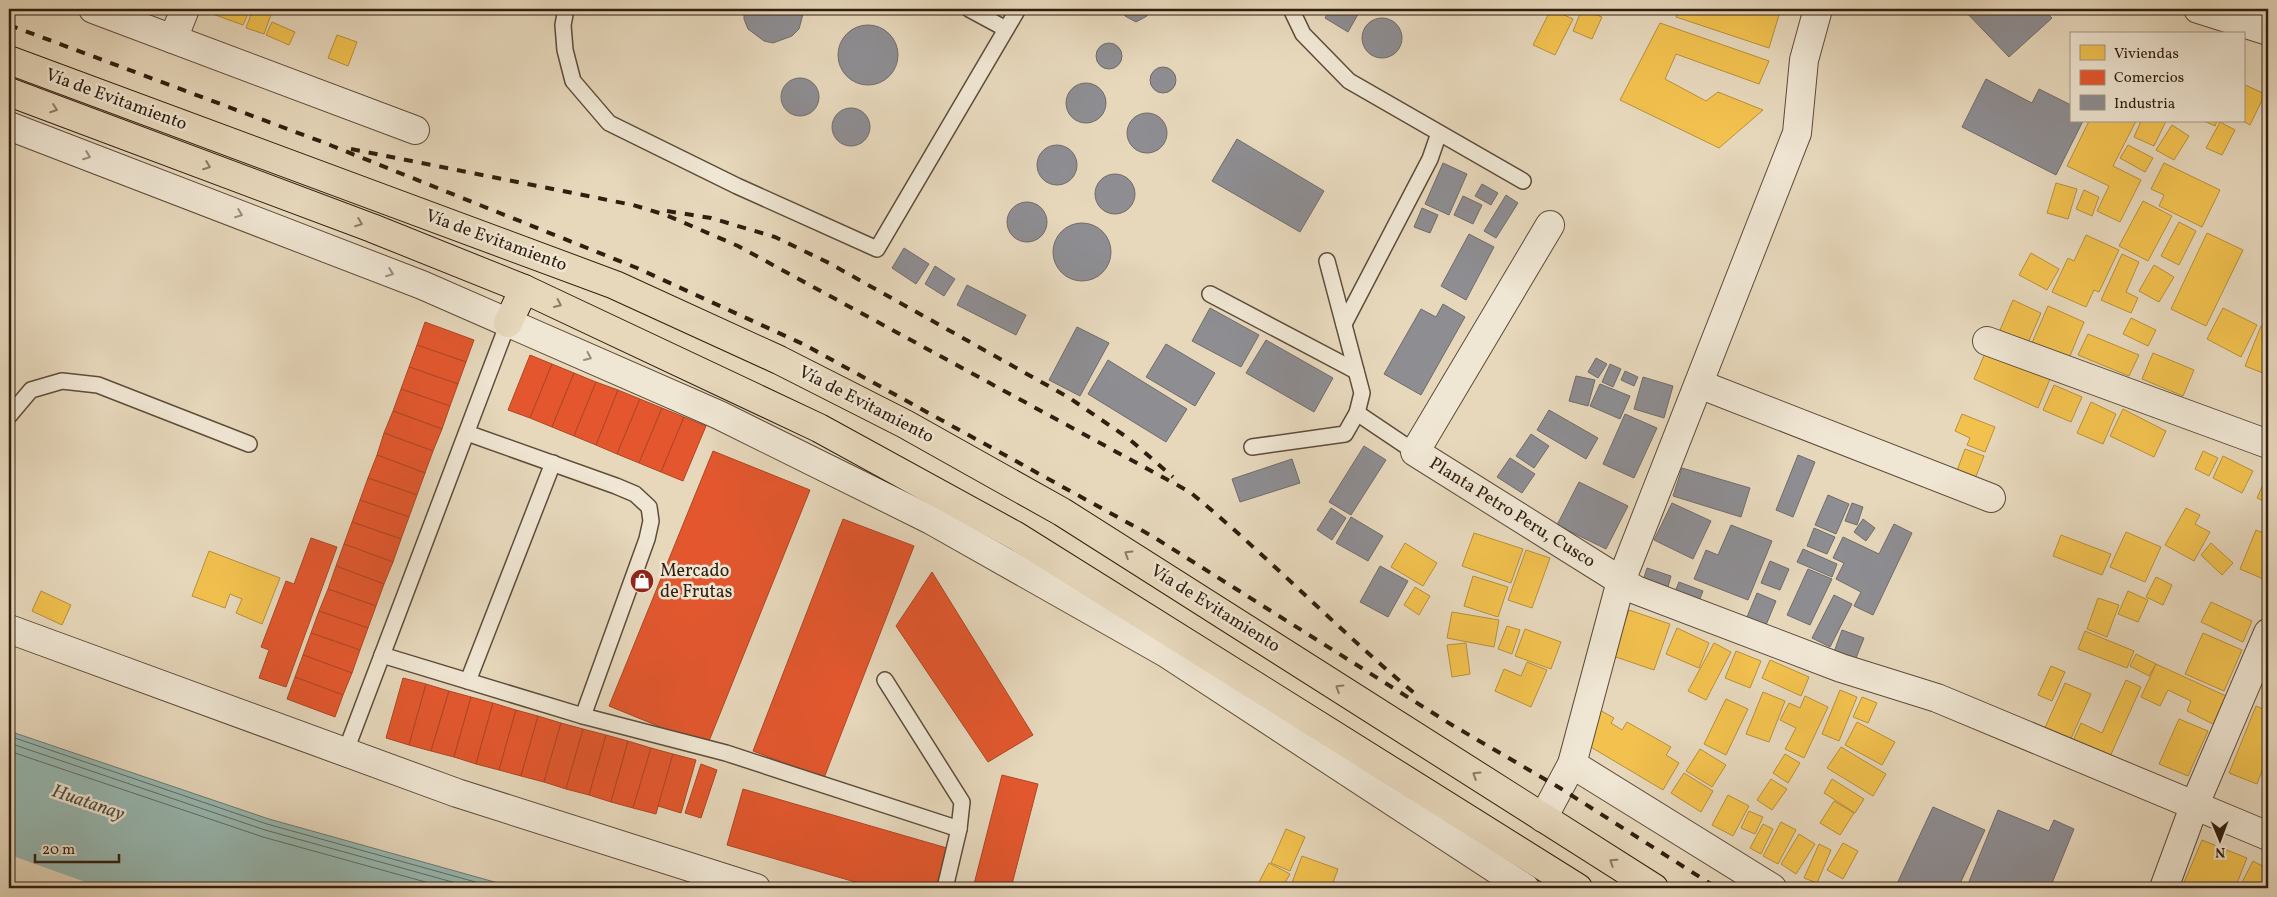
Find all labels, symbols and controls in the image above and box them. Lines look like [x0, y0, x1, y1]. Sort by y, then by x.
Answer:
legend [2070, 32, 2244, 122]
text: Viviendas [2114, 44, 2179, 65]
street label: Vía de Evitamiento [42, 63, 190, 137]
text: Comercios [2114, 68, 2184, 89]
text: Industria [2114, 94, 2175, 115]
one-way arrow [50, 103, 58, 113]
one-way arrow [82, 150, 91, 160]
one-way arrow [202, 160, 210, 170]
street label: Vía de Evitamiento [422, 204, 570, 278]
one-way arrow [234, 208, 243, 218]
one-way arrow [354, 217, 362, 227]
one-way arrow [385, 267, 394, 277]
one-way arrow [552, 298, 561, 308]
one-way arrow [583, 351, 592, 362]
street label: Vía de Evitamiento [794, 360, 938, 450]
street label: Planta Petro Peru, Cusco [1424, 452, 1600, 574]
one-way arrow [1124, 550, 1133, 560]
place label: Mercado de Frutas [660, 559, 733, 605]
street label: Vía de Evitamiento [1145, 559, 1285, 659]
shop icon: Mercado de Frutas [629, 568, 655, 594]
one-way arrow [1335, 684, 1344, 694]
one-way arrow [1472, 772, 1481, 781]
water label: Huatanay [48, 778, 128, 828]
north arrow [2194, 814, 2244, 864]
scale bar [35, 832, 119, 864]
text: 20 m [42, 840, 75, 861]
text: N [2215, 842, 2225, 861]
one-way arrow [1609, 859, 1619, 868]

